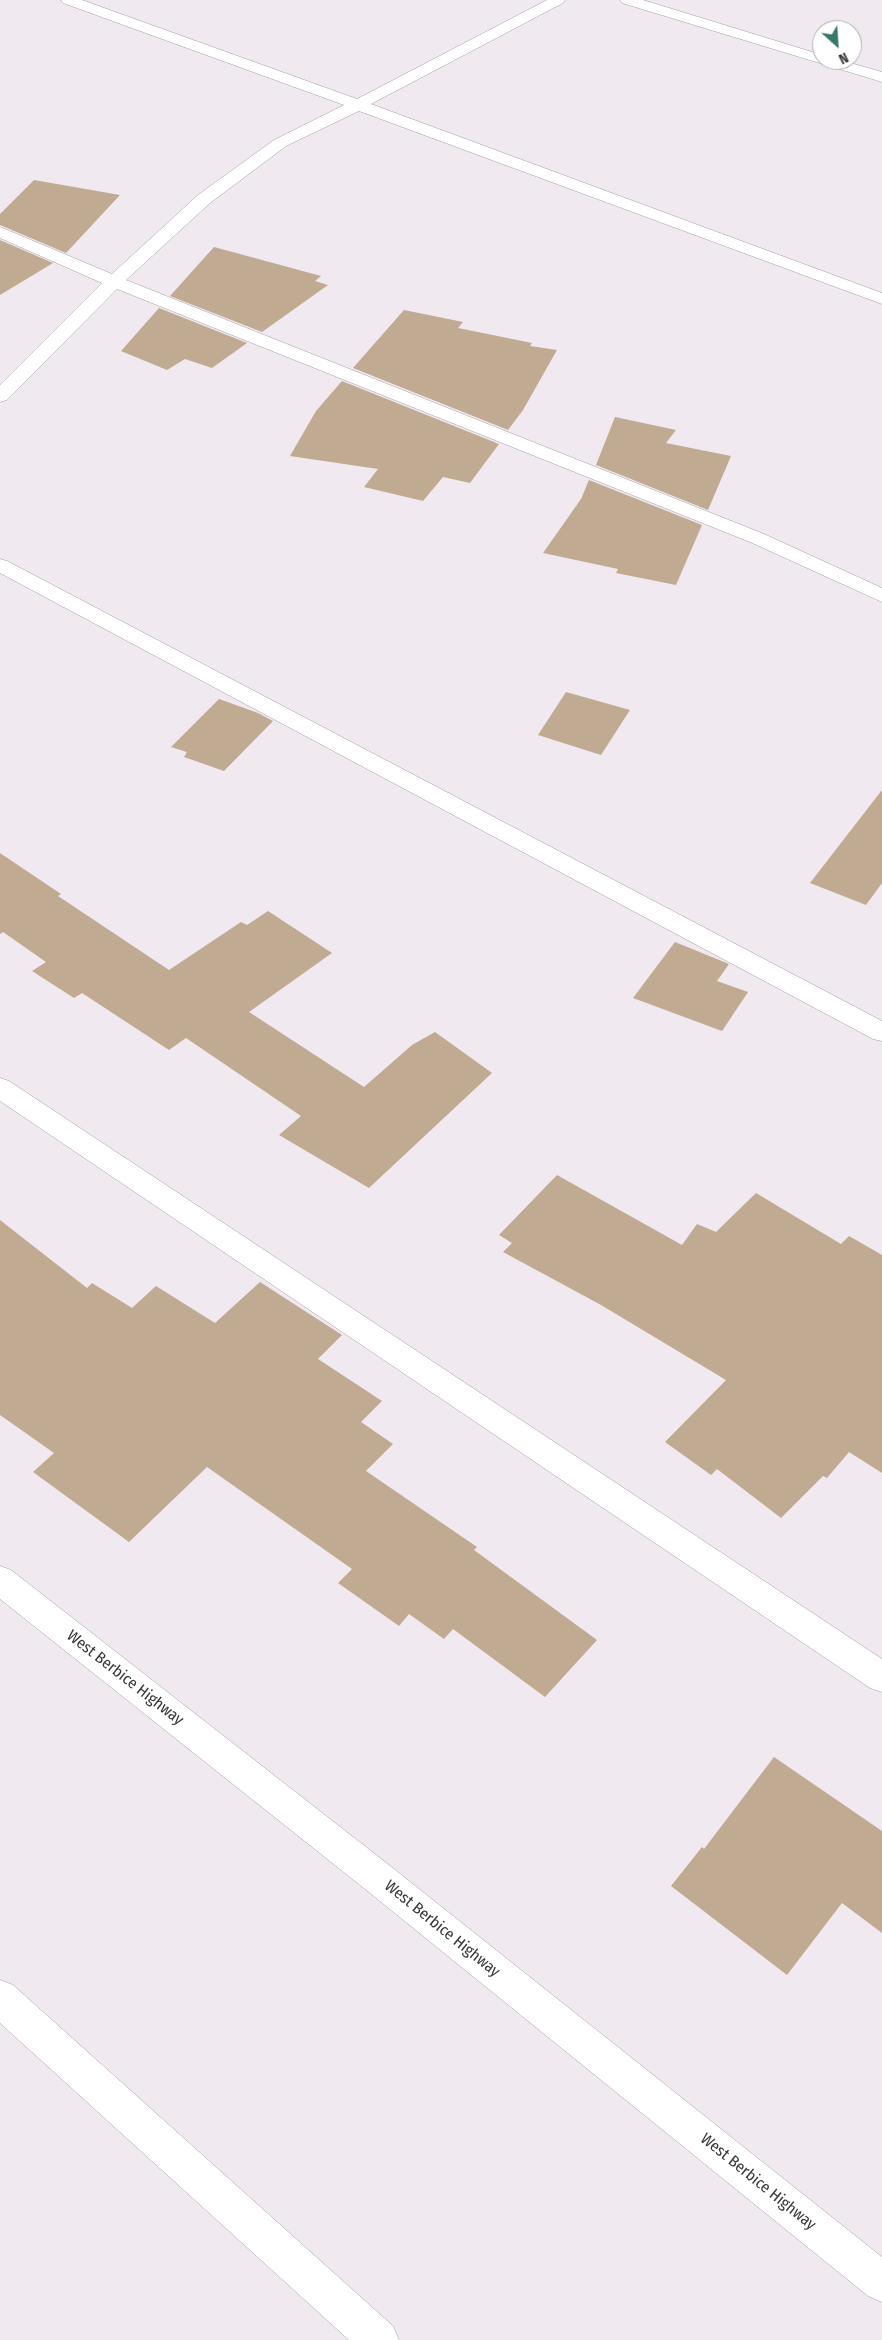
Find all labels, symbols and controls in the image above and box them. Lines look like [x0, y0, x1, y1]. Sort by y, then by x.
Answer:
north arrow [812, 20, 862, 70]
text: N [836, 49, 851, 68]
street label: West Berbice Highway [63, 1626, 187, 1730]
street label: West Berbice Highway [380, 1876, 504, 1982]
street label: West Berbice Highway [696, 2129, 820, 2235]

